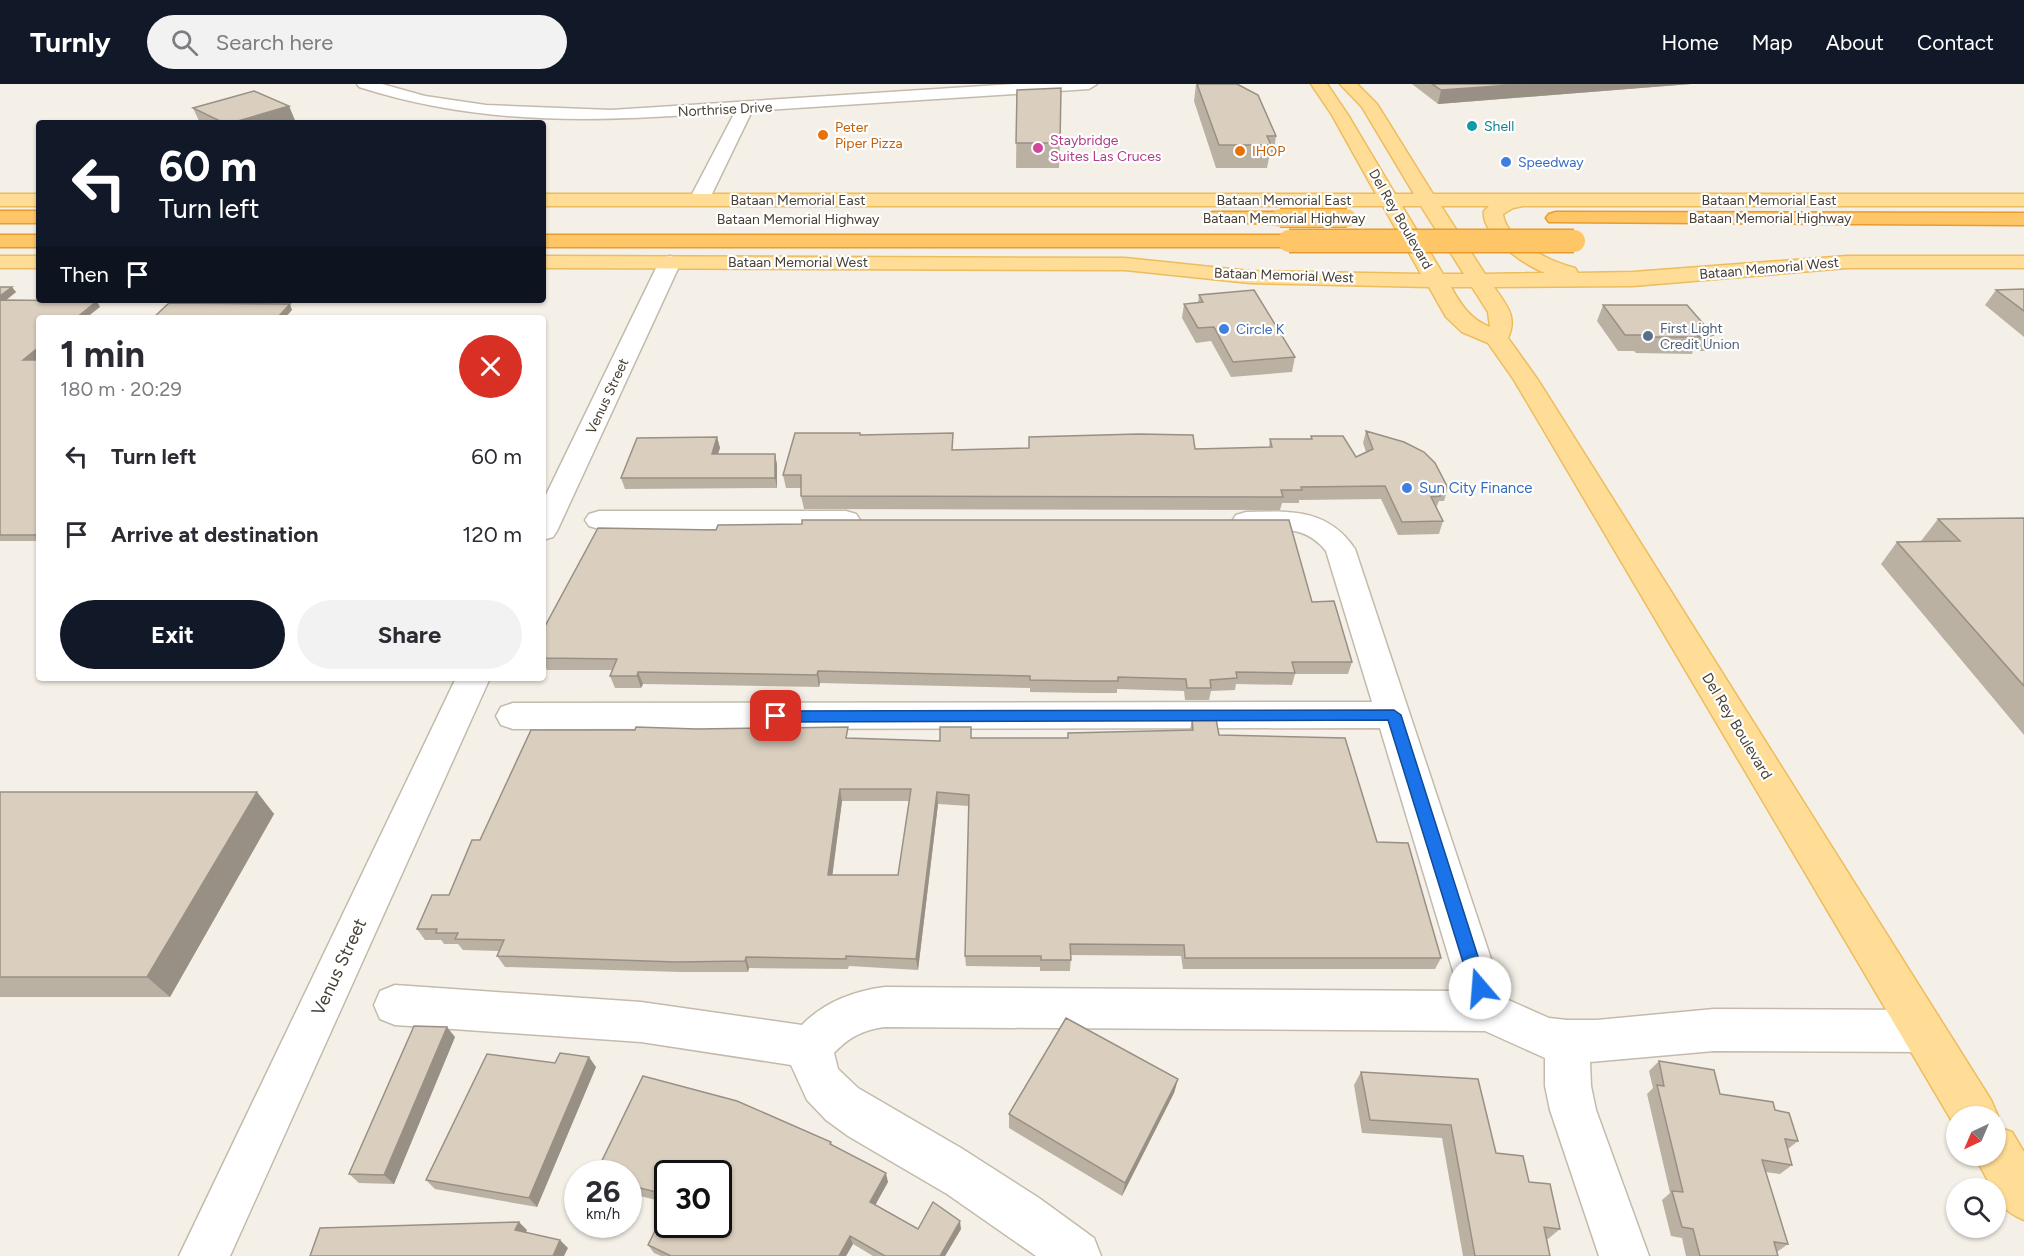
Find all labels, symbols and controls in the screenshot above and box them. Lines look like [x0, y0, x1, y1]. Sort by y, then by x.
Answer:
search box [147, 15, 567, 69]
text: Turnly [30, 25, 111, 59]
icon: search [168, 26, 201, 59]
text: Search here [216, 29, 333, 56]
text: Home [1662, 30, 1719, 55]
text: Map [1752, 30, 1793, 55]
text: About [1826, 30, 1884, 55]
text: Contact [1917, 30, 1994, 55]
street label: Northrise Drive [677, 99, 773, 120]
place label: Shell [1484, 118, 1514, 135]
place label: Peter Piper Pizza [835, 119, 903, 152]
marker: Shell [1465, 119, 1479, 133]
marker: Peter Piper Pizza [816, 128, 830, 142]
place label: Staybridge Suites Las Cruces [1050, 132, 1161, 165]
text: 60 m [159, 141, 257, 192]
marker: Staybridge Suites Las Cruces [1031, 141, 1045, 155]
place label: IHOP [1252, 143, 1285, 160]
icon: left [60, 144, 138, 222]
marker: IHOP [1233, 144, 1247, 158]
place label: Speedway [1518, 154, 1584, 171]
marker: Speedway [1499, 155, 1513, 169]
street label: Del Rey Boulevard [1365, 166, 1436, 272]
text: Turn left [159, 192, 259, 225]
street label: Bataan Memorial East [731, 192, 865, 209]
street label: Bataan Memorial East [1217, 192, 1351, 209]
street label: Bataan Memorial East [1702, 192, 1836, 209]
street label: Bataan Memorial Highway [1203, 210, 1366, 227]
street label: Bataan Memorial Highway [1689, 210, 1852, 227]
street label: Bataan Memorial Highway [717, 211, 880, 228]
street label: Bataan Memorial West [728, 254, 868, 271]
street label: Bataan Memorial West [1699, 254, 1840, 283]
icon: arrive [121, 258, 154, 291]
text: Then [60, 261, 109, 288]
street label: Bataan Memorial West [1214, 265, 1354, 286]
place label: First Light Credit Union [1660, 320, 1740, 353]
place label: Circle K [1236, 321, 1285, 338]
marker: Circle K [1217, 322, 1231, 336]
marker: First Light Credit Union [1641, 329, 1655, 343]
text: 1 min [60, 333, 145, 376]
button: close [459, 335, 522, 398]
street label: Venus Street [583, 356, 632, 437]
text: 180 m · 20:29 [60, 377, 182, 401]
icon: left [60, 440, 93, 473]
text: Turn left [111, 443, 197, 470]
text: 60 m [471, 443, 522, 470]
place label: Sun City Finance [1419, 479, 1533, 497]
marker: Sun City Finance [1400, 481, 1414, 495]
icon: arrive [60, 518, 93, 551]
text: Arrive at destination [111, 521, 319, 548]
text: 120 m [462, 521, 522, 548]
button: Exit [60, 600, 285, 669]
button: Share [297, 600, 522, 669]
street label: Del Rey Boulevard [1698, 669, 1776, 783]
pin [750, 690, 801, 741]
icon: arrive [759, 699, 792, 732]
street label: Venus Street [307, 915, 371, 1019]
position arrow [1448, 956, 1512, 1020]
north arrow [1946, 1106, 2006, 1166]
map controls [1946, 1106, 2006, 1238]
speed limit sign: 30 [654, 1160, 732, 1238]
text: 26 [586, 1173, 620, 1210]
button: search [1946, 1178, 2006, 1238]
text: km/h [586, 1205, 620, 1223]

